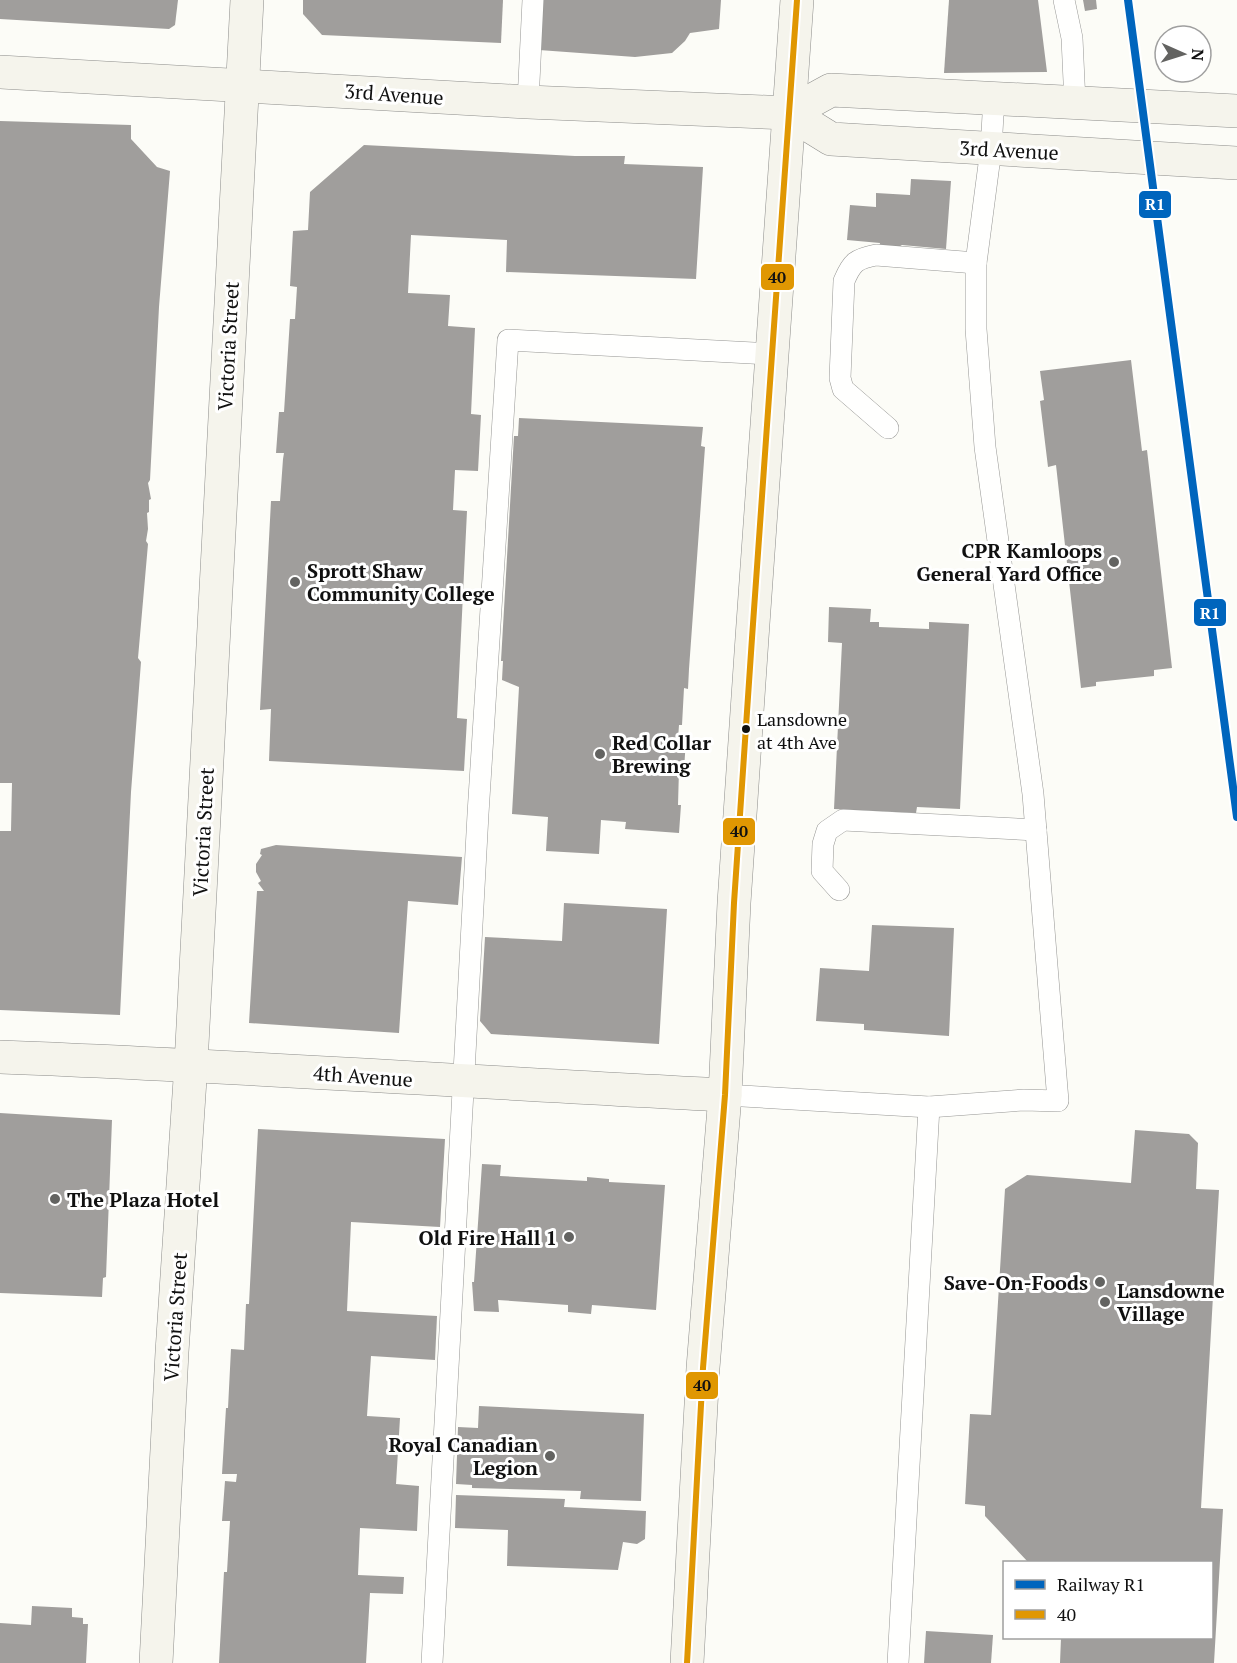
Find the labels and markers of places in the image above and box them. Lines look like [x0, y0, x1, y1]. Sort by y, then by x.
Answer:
place label: CPR Kamloops General Yard Office [917, 537, 1102, 587]
marker: CPR Kamloops General Yard Office [1107, 555, 1121, 569]
place label: Sprott Shaw Community College [307, 557, 495, 607]
marker: Sprott Shaw Community College [288, 575, 302, 589]
place label: Lansdowne at 4th Ave [757, 707, 847, 754]
marker: Lansdowne at 4th Ave [740, 723, 752, 735]
place label: Red Collar Brewing [612, 729, 711, 779]
marker: Red Collar Brewing [593, 747, 607, 761]
place label: The Plaza Hotel [67, 1186, 220, 1213]
marker: The Plaza Hotel [48, 1192, 62, 1206]
place label: Old Fire Hall 1 [419, 1224, 557, 1251]
marker: Old Fire Hall 1 [562, 1230, 576, 1244]
place label: Save-On-Foods [944, 1269, 1088, 1296]
marker: Save-On-Foods [1093, 1275, 1107, 1289]
place label: Lansdowne Village [1117, 1277, 1225, 1327]
marker: Lansdowne Village [1098, 1295, 1112, 1309]
place label: Royal Canadian Legion [388, 1431, 538, 1481]
marker: Royal Canadian Legion [543, 1449, 557, 1463]

